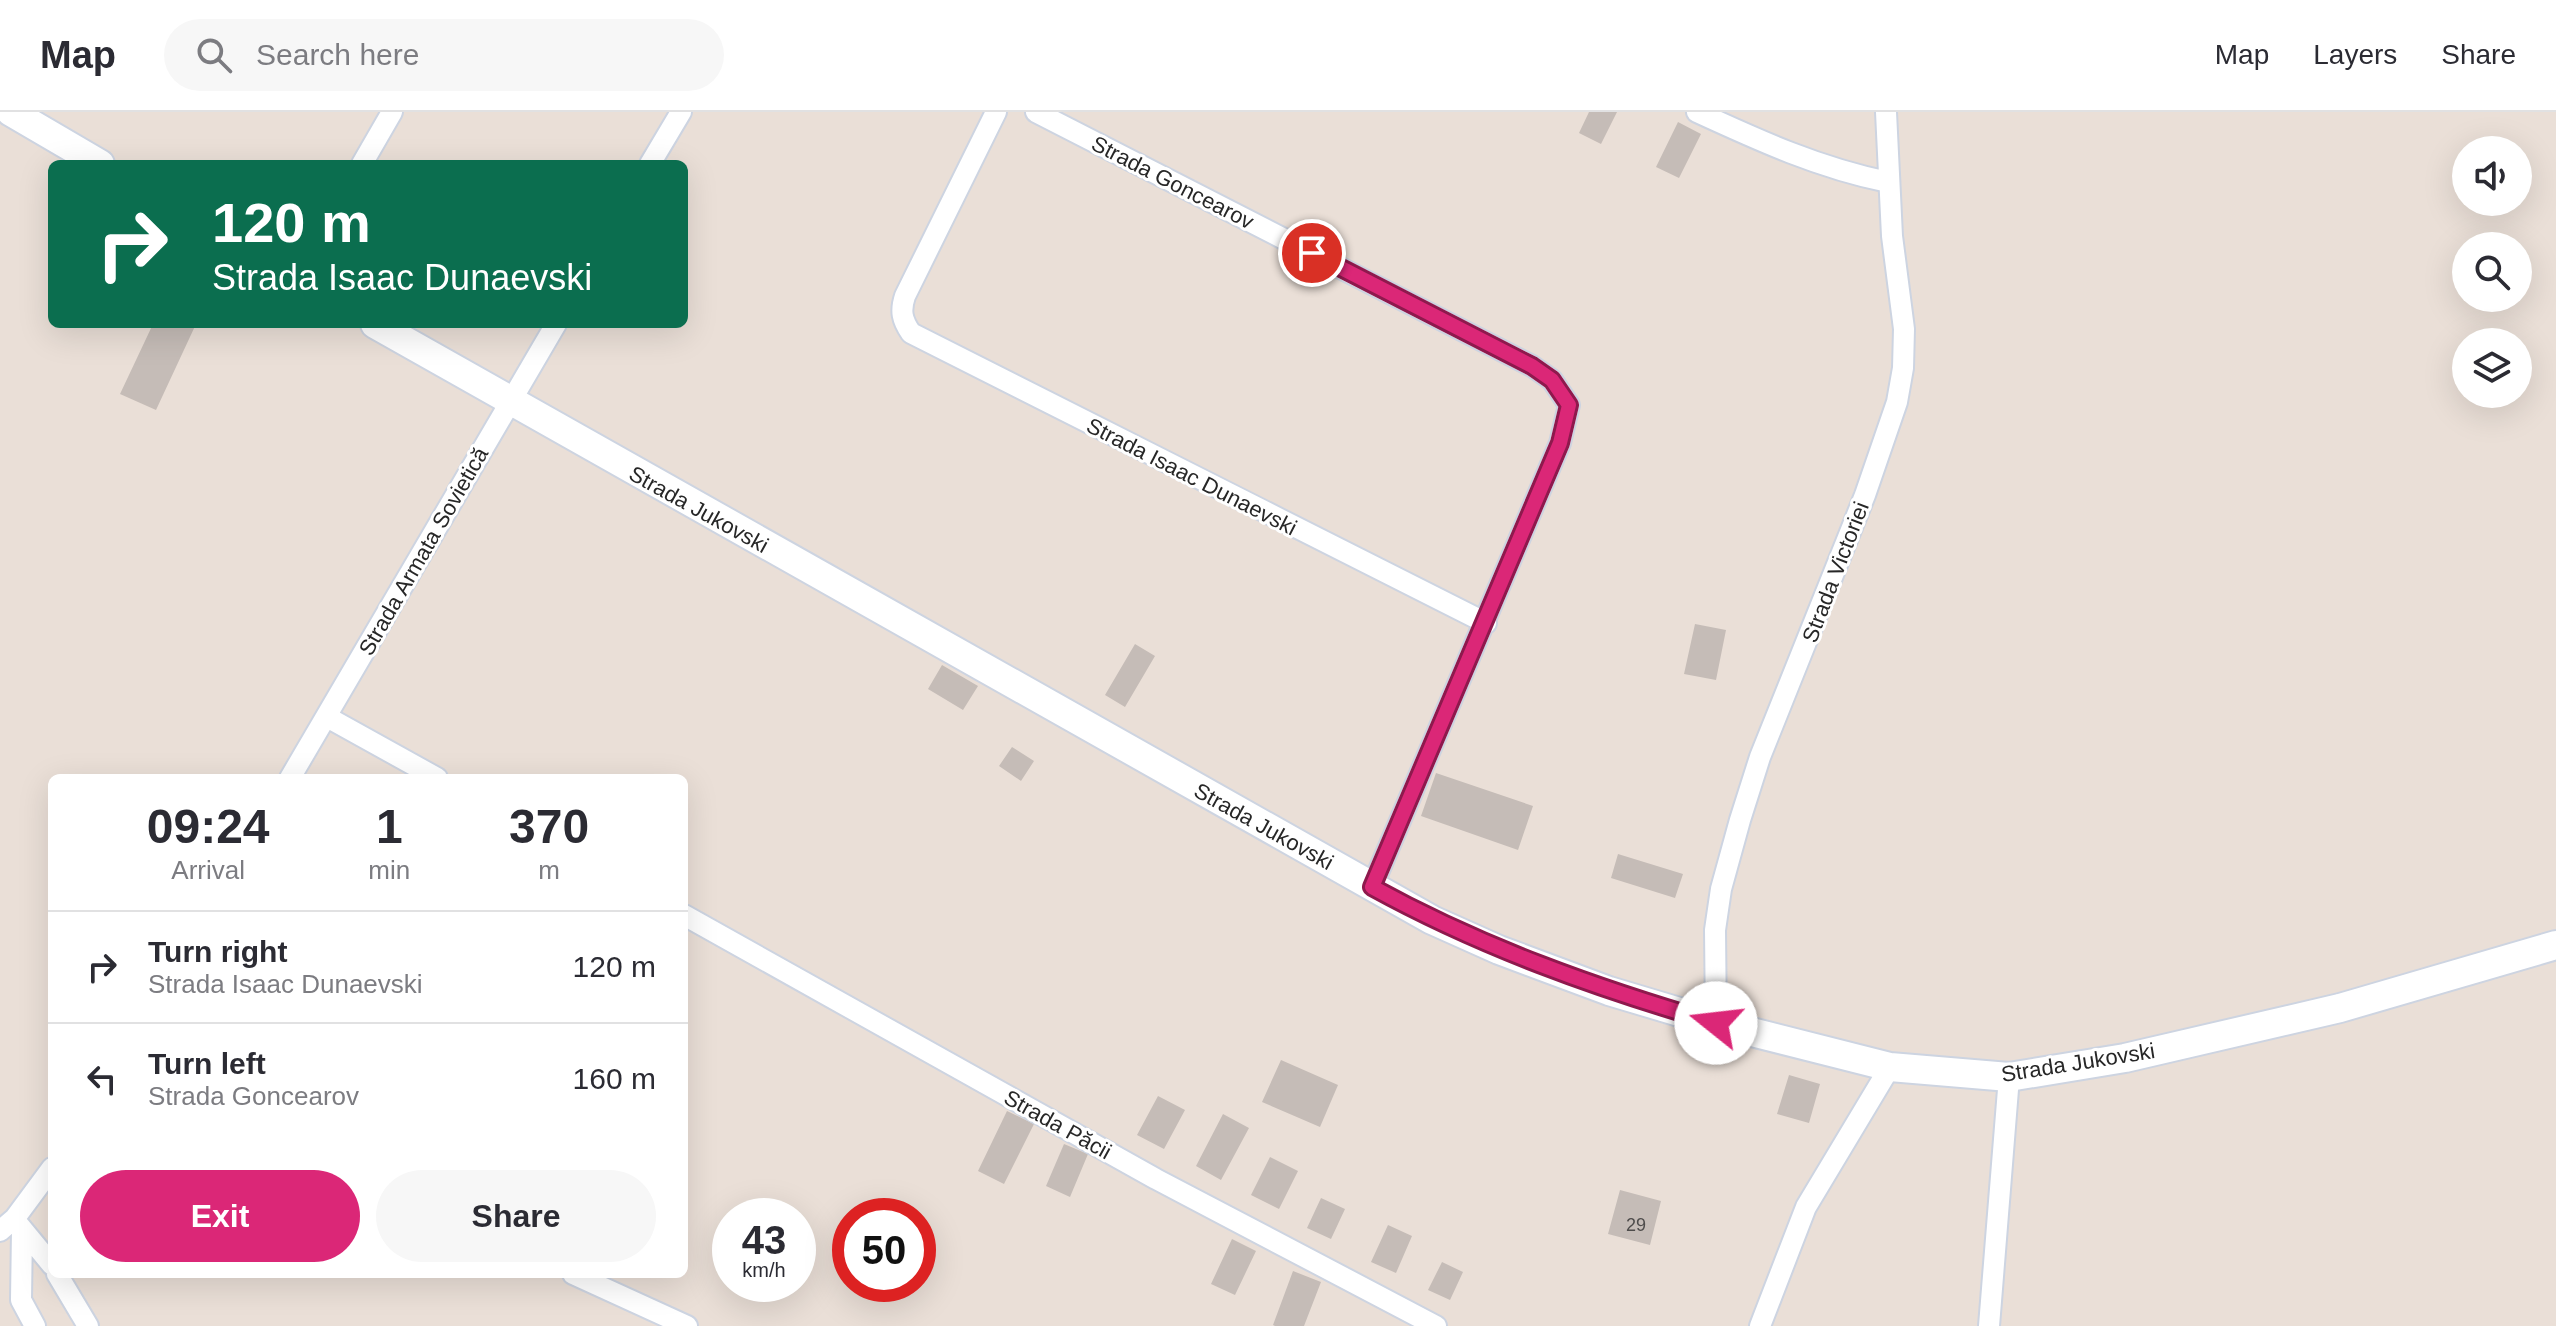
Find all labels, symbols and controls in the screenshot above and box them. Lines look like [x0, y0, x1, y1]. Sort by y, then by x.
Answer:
search box [164, 19, 724, 91]
icon: search [192, 33, 236, 77]
text: Map [40, 34, 116, 76]
text: Search here [256, 38, 419, 71]
text: Map [2215, 39, 2269, 70]
text: Layers [2313, 39, 2397, 70]
text: Share [2441, 39, 2516, 70]
street label: Strada Goncearov [1088, 131, 1258, 234]
map controls [2452, 136, 2532, 408]
button: sound [2452, 136, 2532, 216]
text: 120 m [212, 191, 371, 254]
icon: right [80, 192, 184, 296]
pin [1278, 219, 1346, 287]
icon: arrive [1290, 231, 1334, 275]
button: search [2452, 232, 2532, 312]
text: Strada Isaac Dunaevski [212, 257, 592, 298]
button: layers [2452, 328, 2532, 408]
street label: Strada Isaac Dunaevski [1083, 413, 1301, 540]
street label: Strada Armata Sovietică [354, 442, 494, 660]
street label: Strada Jukovski [625, 461, 773, 558]
street label: Strada Victoriei [1797, 498, 1874, 646]
street label: Strada Jukovski [1190, 778, 1338, 875]
text: 09:24 [147, 800, 270, 853]
text: 1 [376, 800, 403, 853]
text: 370 [509, 800, 589, 853]
text: Arrival [171, 855, 245, 885]
text: min [368, 855, 410, 885]
text: m [538, 855, 560, 885]
text: Turn right [148, 935, 287, 968]
icon: right [80, 945, 124, 989]
text: 120 m [573, 950, 656, 983]
text: Strada Isaac Dunaevski [148, 969, 423, 999]
position arrow [1674, 981, 1758, 1065]
street label: Strada Jukovski [1999, 1038, 2157, 1087]
text: Turn left [148, 1047, 266, 1080]
icon: left [80, 1057, 124, 1101]
text: 160 m [573, 1062, 656, 1095]
text: Strada Goncearov [148, 1081, 359, 1111]
street label: Strada Păcii [1000, 1085, 1116, 1164]
button: Exit [80, 1170, 360, 1262]
button: Share [376, 1170, 656, 1262]
speed limit sign: 50 [832, 1198, 936, 1302]
house number: 29 [1626, 1215, 1646, 1235]
text: 43 [742, 1218, 786, 1262]
text: km/h [742, 1259, 786, 1281]

